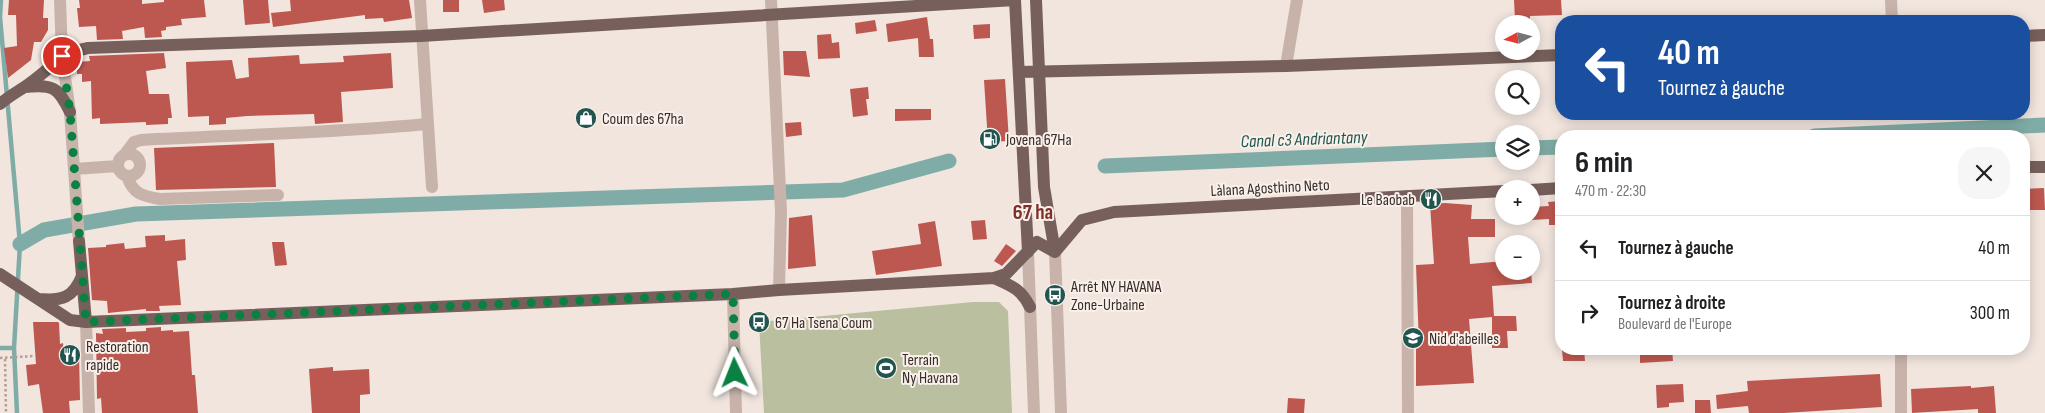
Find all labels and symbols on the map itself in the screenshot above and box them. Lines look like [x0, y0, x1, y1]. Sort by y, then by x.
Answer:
north arrow [1495, 15, 1540, 60]
pin [41, 35, 83, 77]
shop icon: Coum des 67ha [574, 106, 598, 130]
place label: Coum des 67ha [602, 110, 684, 129]
fuel station icon: Jovena 67Ha [978, 127, 1002, 151]
water label: Canal c3 Andriantany [1240, 127, 1369, 152]
place label: Jovena 67Ha [1005, 131, 1072, 150]
street label: Làlana Agosthino Neto [1210, 176, 1330, 201]
restaurant icon: Le Baobab [1419, 187, 1443, 211]
place label: Le Baobab [1361, 191, 1415, 210]
district label: 67 ha [1013, 200, 1053, 225]
place label: Arrêt NY HAVANA Zone-Urbaine [1070, 278, 1162, 315]
bus stop icon: Arrêt NY HAVANA Zone-Urbaine [1043, 283, 1067, 307]
bus stop icon: 67 Ha Tsena Coum [747, 310, 771, 334]
place label: 67 Ha Tsena Coum [775, 314, 872, 333]
school or university icon: Nid d'abeilles [1401, 326, 1425, 350]
place label: Nid d'abeilles [1429, 330, 1499, 349]
place label: Restoration rapide [86, 338, 149, 375]
restaurant icon: Restoration rapide [58, 343, 82, 367]
position arrow [708, 346, 760, 398]
place label: Terrain Ny Havana [902, 351, 958, 388]
sports icon: Terrain Ny Havana [874, 356, 898, 380]

